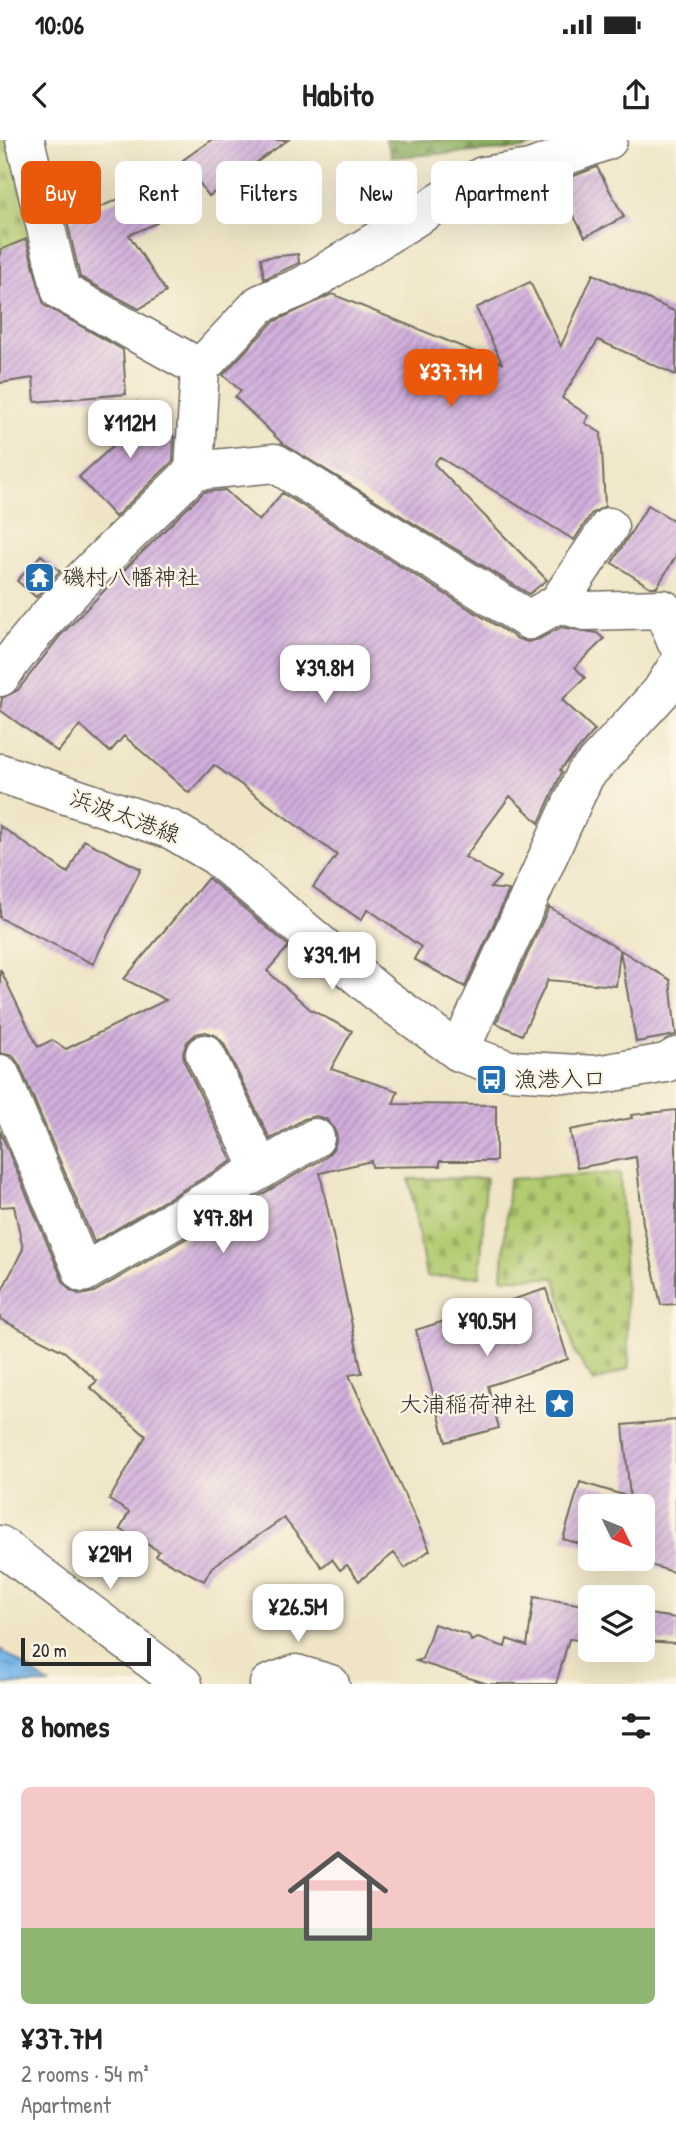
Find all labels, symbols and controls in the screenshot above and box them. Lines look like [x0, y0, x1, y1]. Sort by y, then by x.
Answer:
text: 10:06 [35, 7, 84, 42]
text: Habito [302, 73, 374, 116]
icon: back [21, 76, 59, 114]
icon: share [617, 76, 655, 114]
chip: Buy [21, 161, 101, 224]
chip: Rent [115, 161, 202, 224]
chip: Filters [216, 161, 322, 224]
chip: New [336, 161, 417, 224]
chip: Apartment [431, 161, 573, 224]
pin: ¥37.7M [394, 350, 508, 409]
text: ¥37.7M [420, 356, 482, 387]
pin: ¥112M [81, 400, 179, 460]
text: ¥112M [104, 407, 156, 438]
temple icon: 磯村八幡神社 [22, 560, 56, 594]
place label: 磯村八幡神社 [62, 561, 200, 592]
pin: ¥39.8M [268, 645, 382, 705]
text: ¥39.8M [296, 652, 354, 683]
street label: 浜波太港線 [66, 781, 185, 850]
pin: ¥39.1M [275, 932, 389, 992]
text: ¥39.1M [304, 939, 360, 970]
bus stop icon: 漁港入口 [474, 1062, 508, 1096]
place label: 漁港入口 [514, 1063, 606, 1094]
pin: ¥97.8M [166, 1196, 280, 1255]
text: ¥97.8M [193, 1202, 253, 1233]
pin: ¥90.5M [430, 1298, 544, 1358]
text: ¥90.5M [458, 1305, 516, 1336]
place icon: 大浦稲荷神社 [543, 1387, 577, 1421]
place label: 大浦稲荷神社 [399, 1388, 537, 1419]
north arrow [578, 1494, 654, 1572]
map controls [578, 1494, 655, 1662]
pin: ¥29M [69, 1532, 151, 1591]
text: ¥29M [88, 1538, 132, 1569]
pin: ¥26.5M [241, 1584, 355, 1644]
button: layers [578, 1585, 655, 1662]
text: ¥26.5M [269, 1591, 327, 1622]
scale bar [21, 1635, 150, 1667]
text: 20 m [32, 1637, 67, 1663]
text: 8 homes [21, 1706, 109, 1746]
icon: filters [617, 1707, 655, 1745]
icon: home [275, 1833, 401, 1959]
text: ¥37.7M [21, 2018, 102, 2058]
text: 2 rooms · 54 m² [21, 2058, 149, 2089]
text: Apartment [21, 2089, 111, 2120]

